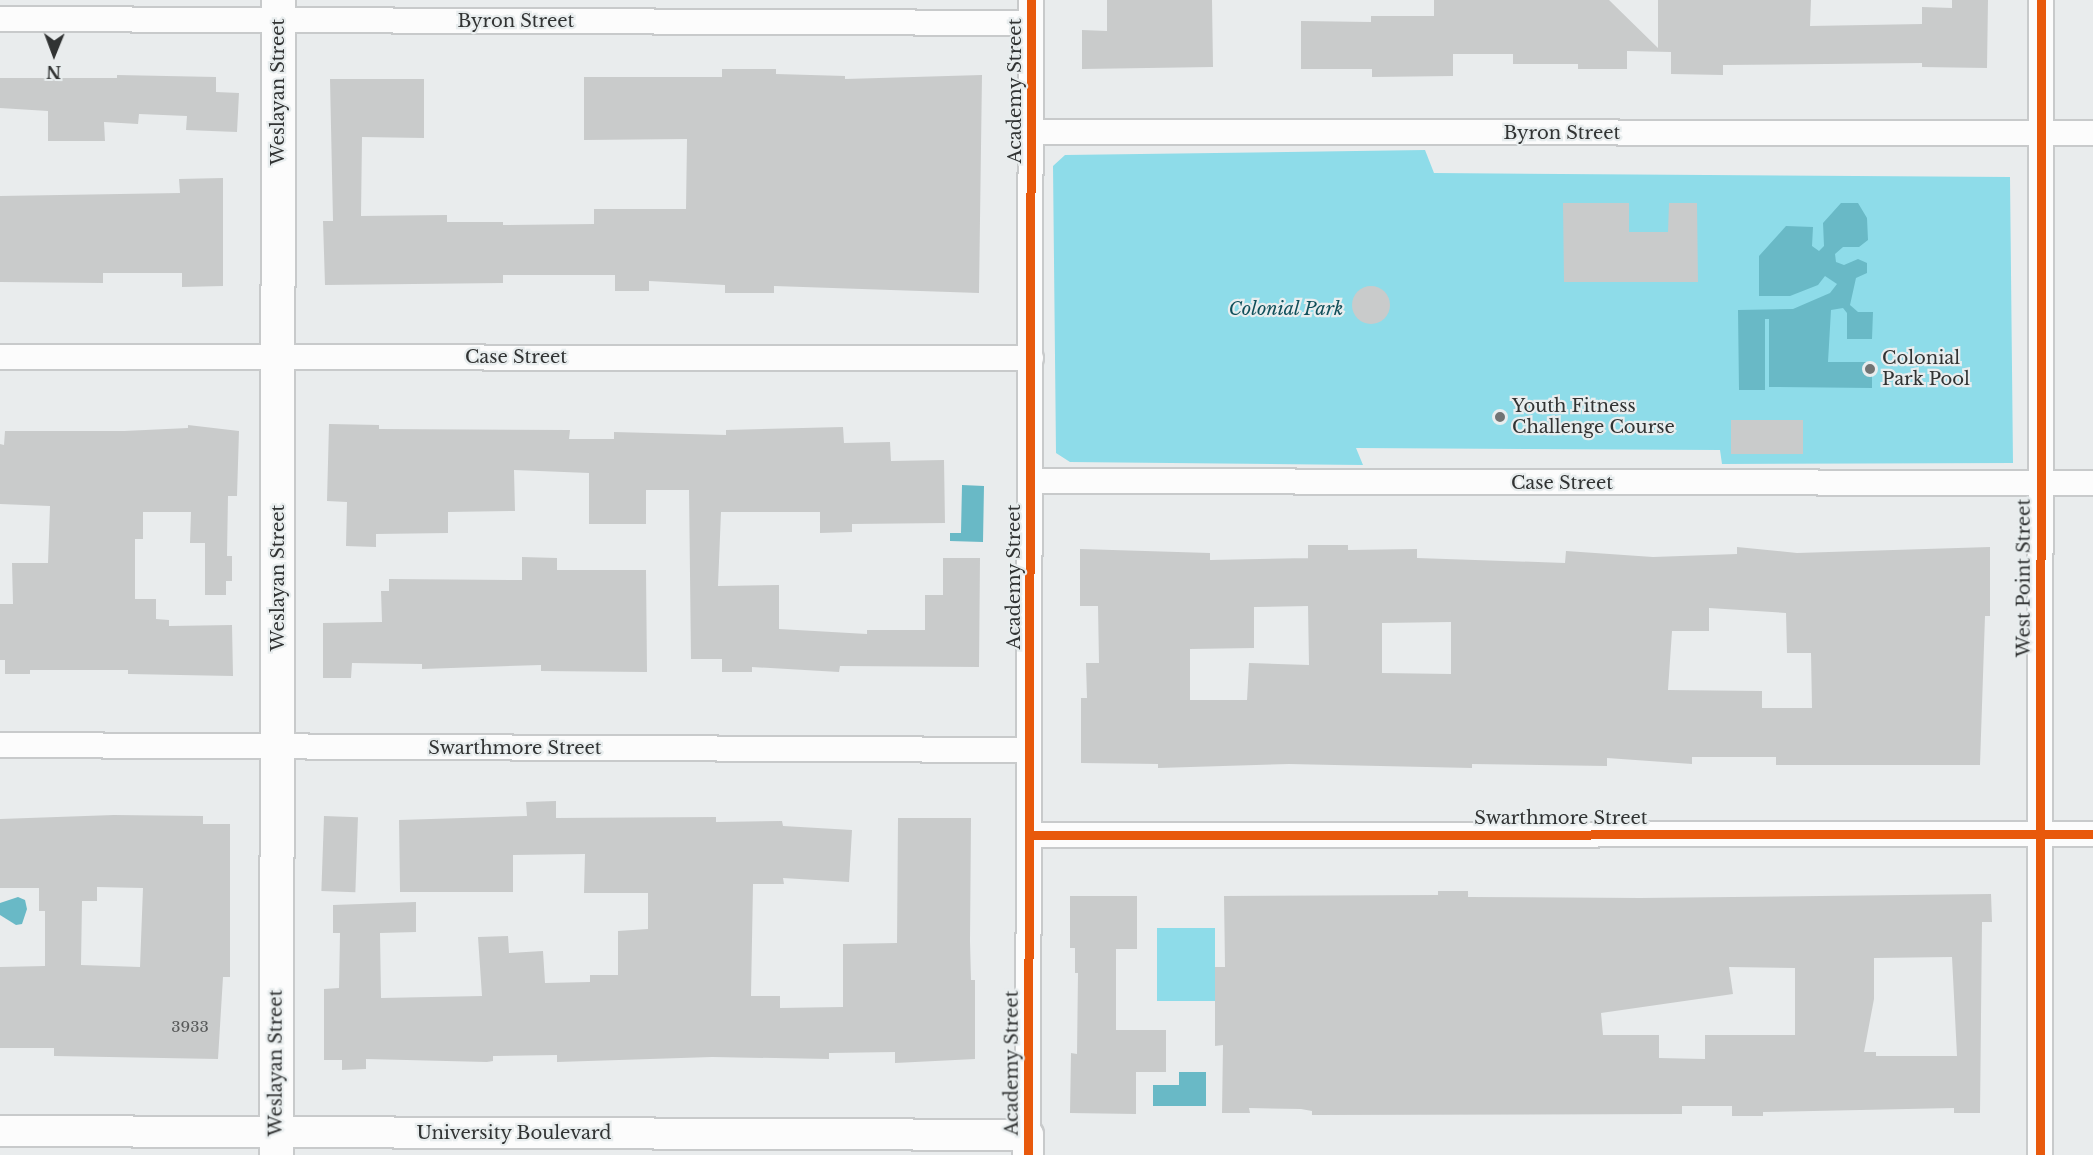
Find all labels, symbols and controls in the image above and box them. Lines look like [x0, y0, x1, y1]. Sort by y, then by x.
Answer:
street label: Byron Street [458, 10, 574, 32]
street label: Academy Street [1004, 18, 1026, 164]
street label: Weslayan Street [267, 19, 289, 165]
north arrow [24, 24, 84, 84]
text: N [46, 62, 61, 82]
street label: Byron Street [1504, 122, 1620, 144]
park label: Colonial Park [1228, 298, 1344, 320]
street label: Case Street [465, 346, 567, 368]
place label: Colonial Park Pool [1882, 348, 1970, 391]
marker: Colonial Park Pool [1863, 362, 1877, 376]
place label: Youth Fitness Challenge Course [1512, 396, 1675, 438]
marker: Youth Fitness Challenge Course [1493, 410, 1507, 424]
street label: Case Street [1511, 472, 1613, 494]
street label: West Point Street [2013, 499, 2035, 657]
street label: Academy Street [1003, 504, 1025, 650]
street label: Weslayan Street [267, 505, 289, 651]
street label: Swarthmore Street [428, 737, 602, 759]
street label: Swarthmore Street [1474, 807, 1648, 829]
street label: Weslayan Street [265, 990, 287, 1136]
street label: Academy Street [1001, 990, 1023, 1136]
house number: 3933 [171, 1018, 209, 1036]
street label: University Boulevard [416, 1122, 612, 1144]

